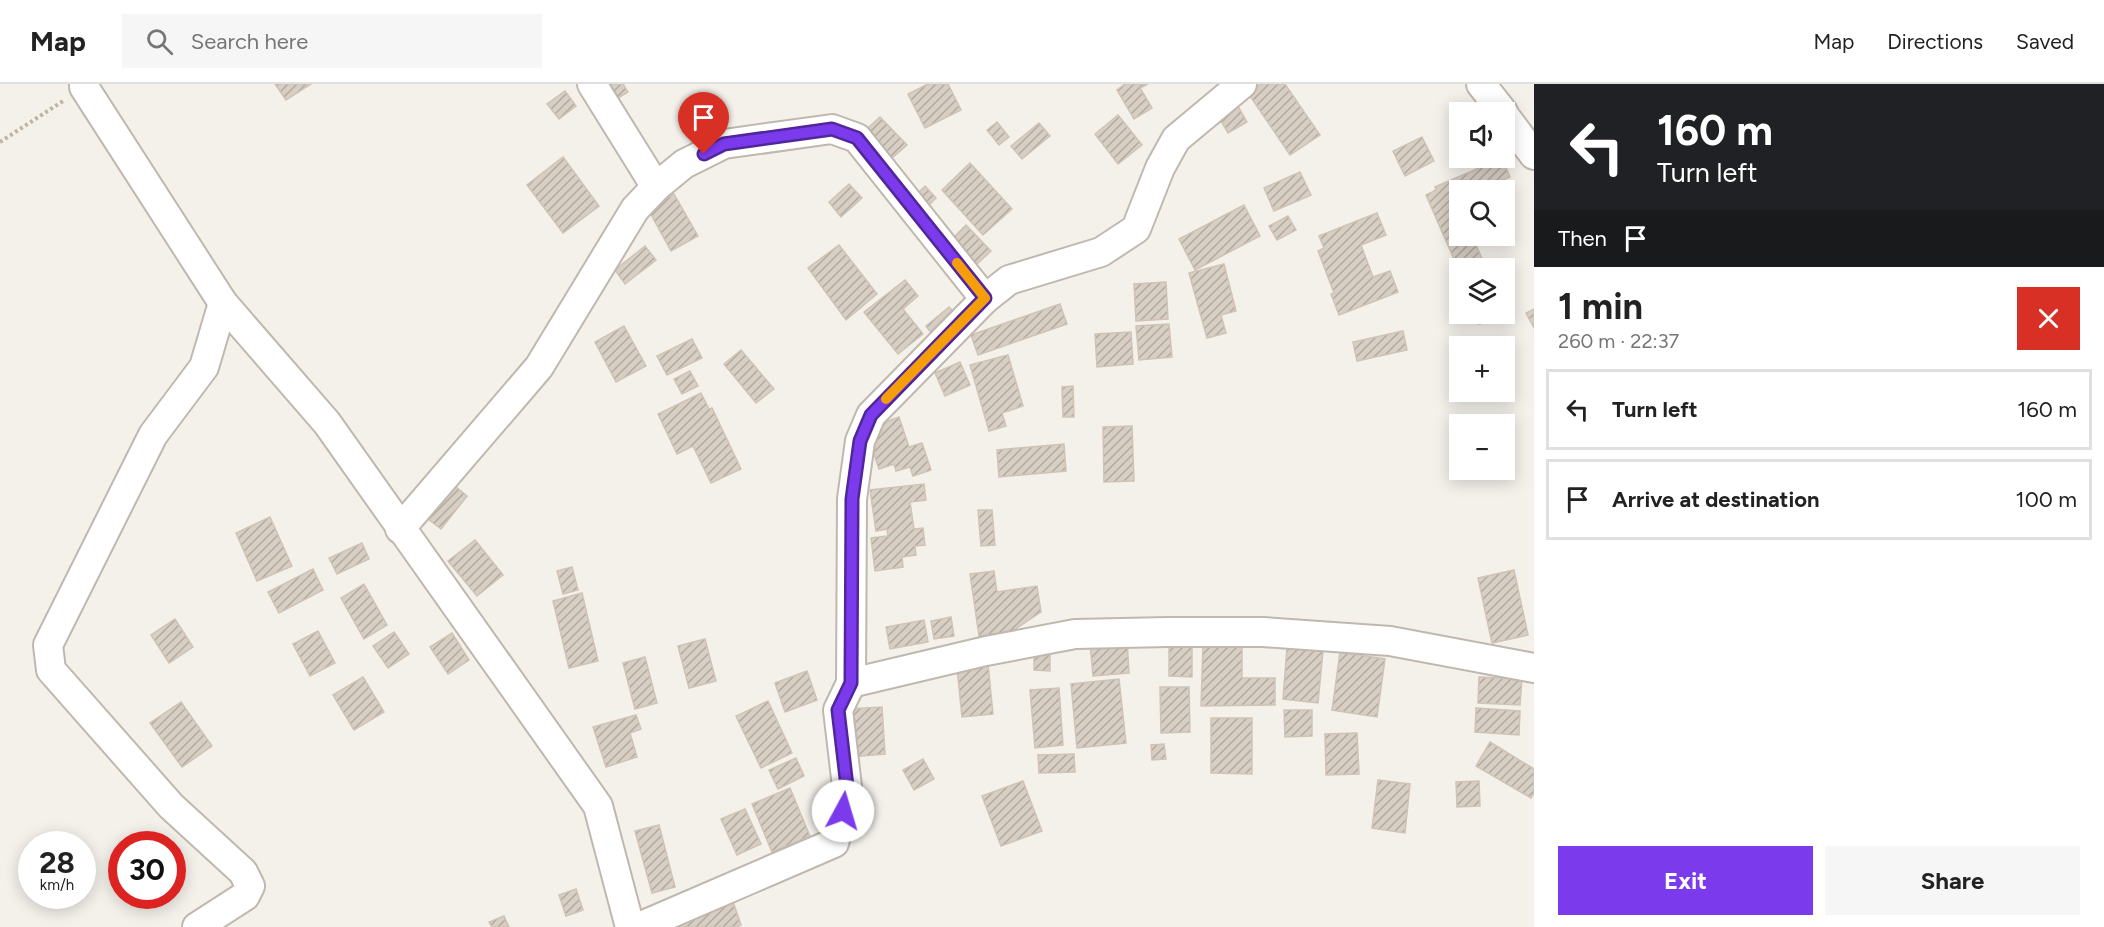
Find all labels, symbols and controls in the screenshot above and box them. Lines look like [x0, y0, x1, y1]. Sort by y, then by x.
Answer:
search box [122, 14, 542, 68]
text: Map [30, 24, 86, 58]
icon: search [143, 25, 176, 58]
text: Search here [191, 28, 308, 55]
text: Map [1813, 29, 1854, 54]
text: Directions [1887, 29, 1983, 54]
text: Saved [2016, 29, 2074, 54]
pin [678, 92, 729, 154]
icon: arrive [687, 101, 720, 134]
map controls [1449, 102, 1515, 480]
button: sound [1449, 102, 1515, 168]
text: 160 m [1657, 105, 1773, 156]
icon: left [1558, 108, 1636, 186]
text: Turn left [1657, 156, 1757, 189]
button: search [1449, 180, 1515, 246]
icon: arrive [1619, 222, 1652, 255]
text: Then [1558, 225, 1607, 252]
button: layers [1449, 258, 1515, 324]
text: 1 min [1558, 285, 1643, 328]
button: close [2017, 287, 2080, 350]
text: 260 m · 22:37 [1558, 329, 1679, 353]
button: + [1449, 336, 1515, 402]
icon: left [1561, 393, 1594, 426]
text: Turn left [1612, 396, 1698, 423]
text: 160 m [2017, 396, 2077, 423]
button: − [1449, 414, 1515, 480]
icon: arrive [1561, 483, 1594, 516]
text: Arrive at destination [1612, 486, 1820, 513]
text: 100 m [2016, 486, 2077, 513]
position arrow [811, 779, 875, 843]
speed limit sign: 30 [108, 831, 186, 909]
text: 28 [39, 844, 75, 881]
button: Exit [1558, 846, 1813, 915]
button: Share [1825, 846, 2080, 915]
text: km/h [40, 876, 74, 894]

